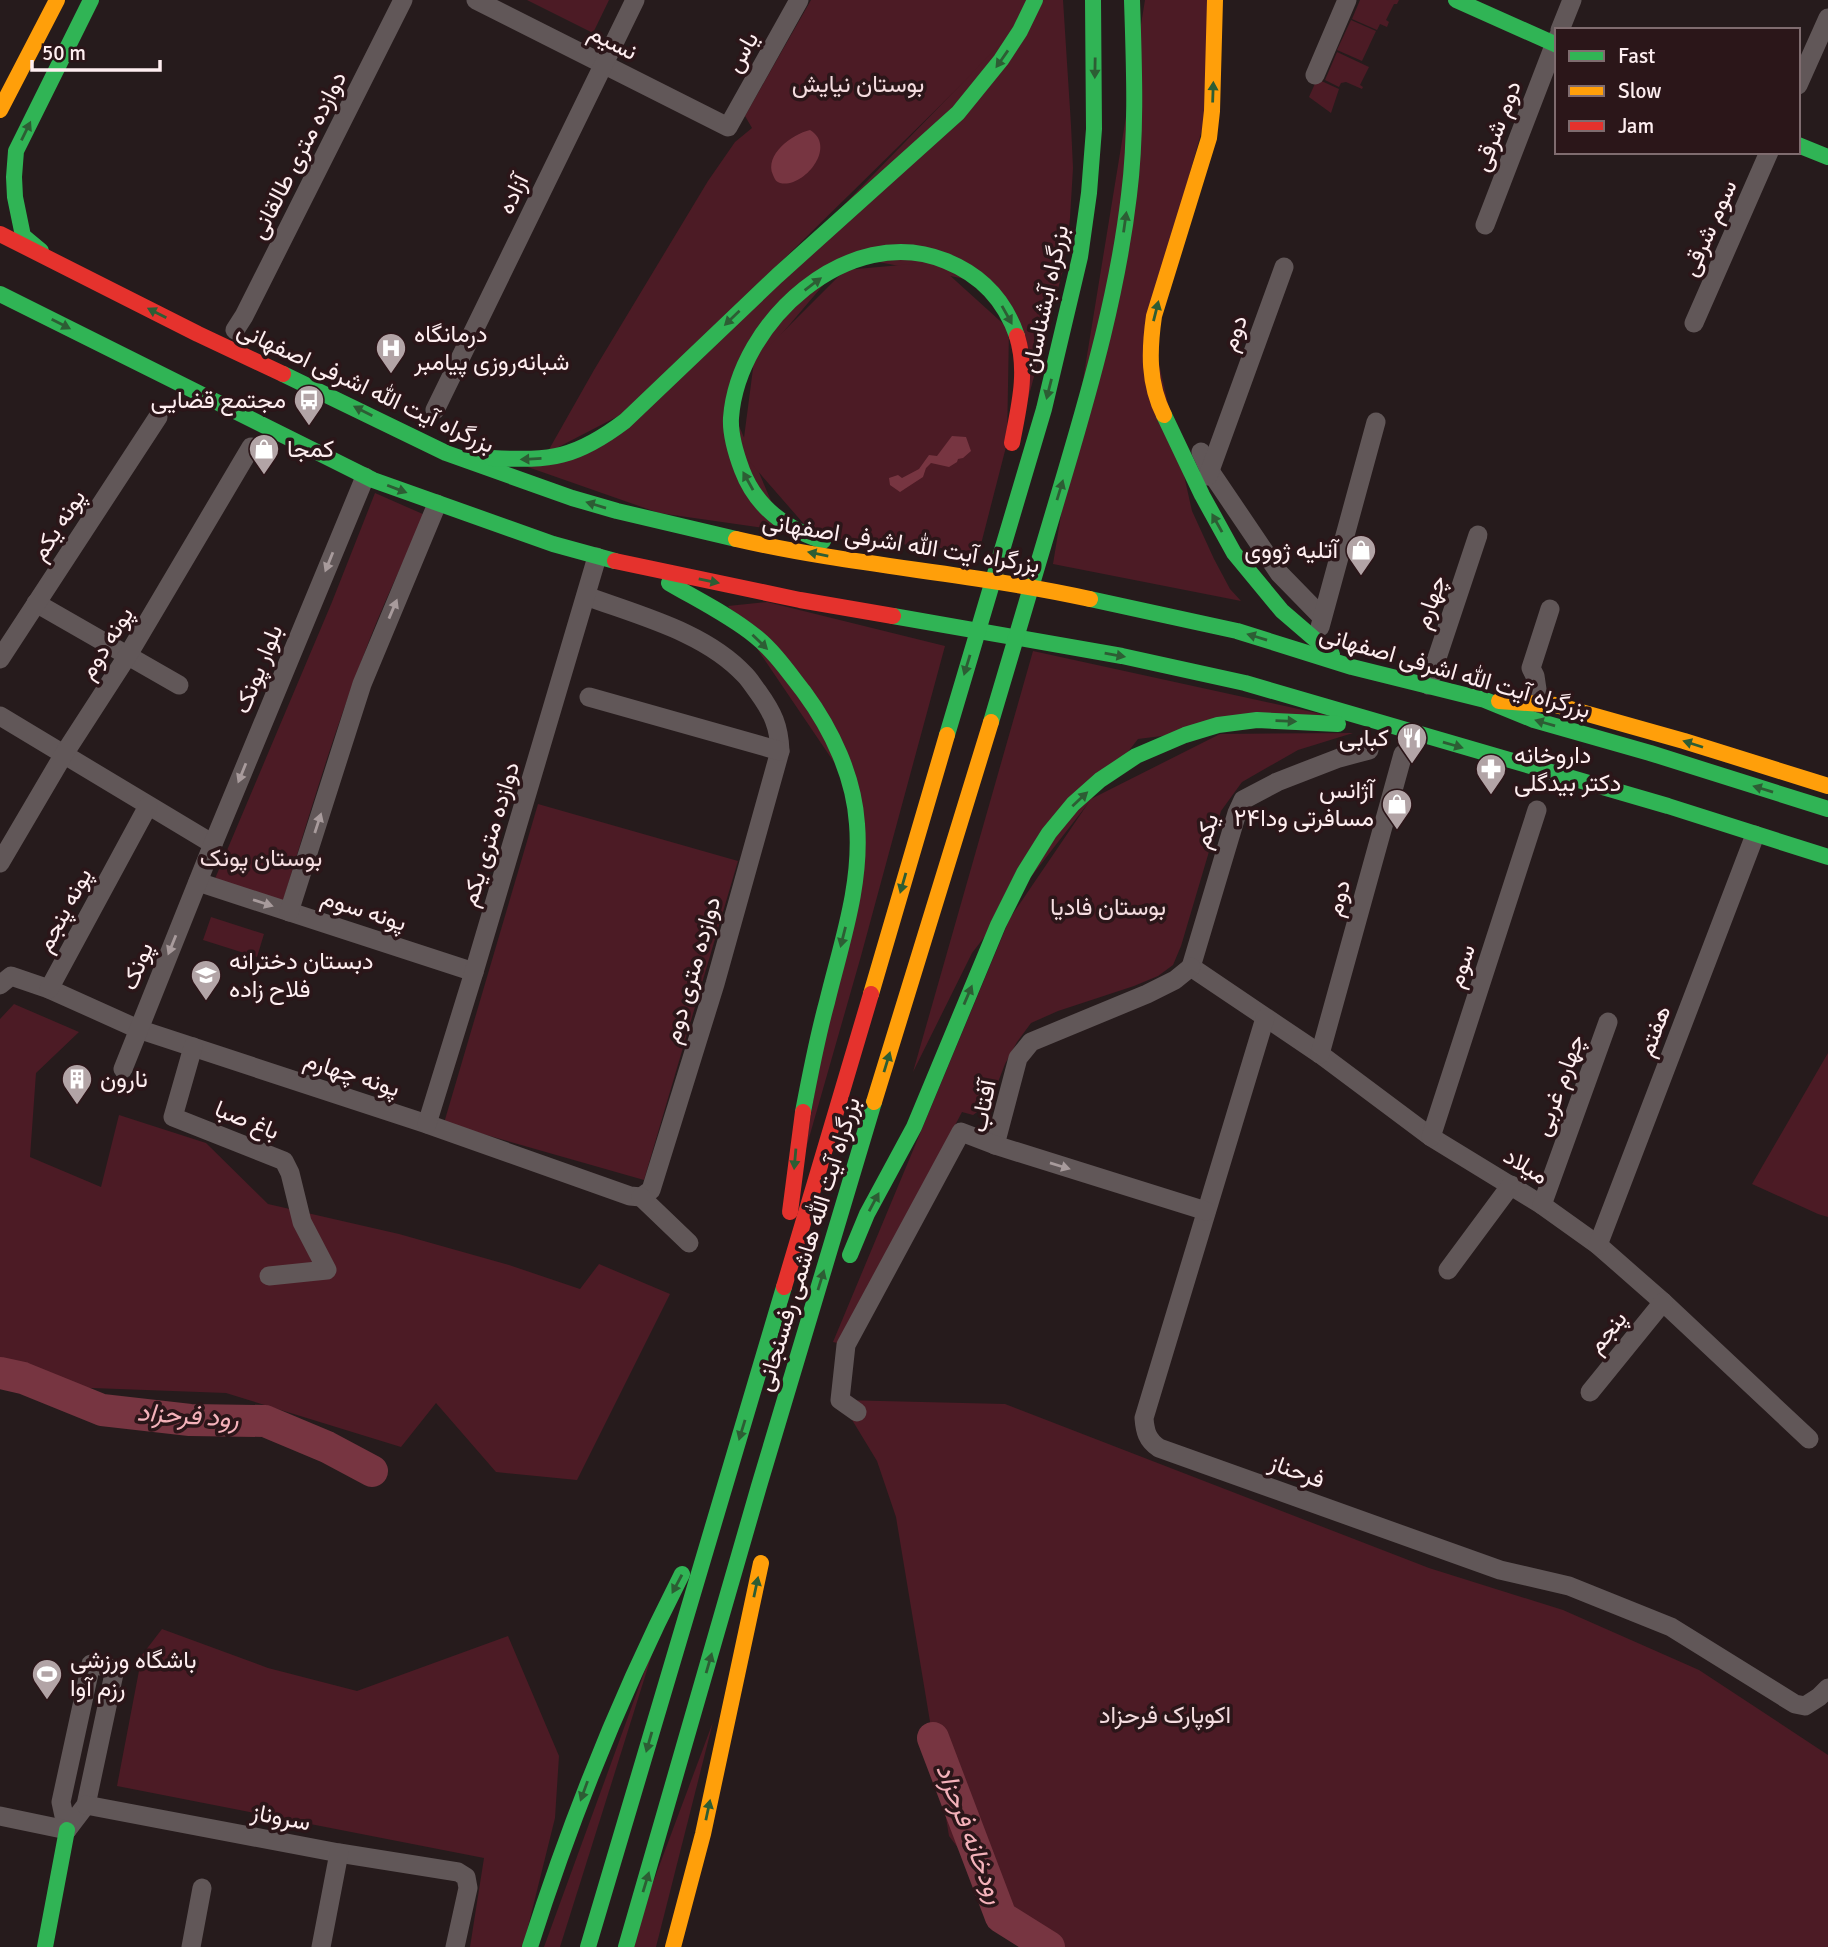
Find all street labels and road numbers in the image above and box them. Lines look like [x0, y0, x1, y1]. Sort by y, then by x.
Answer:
street label: نسیم [583, 17, 643, 68]
street label: یاس [719, 26, 765, 78]
street label: دوازده متری طالقانی [243, 66, 353, 244]
street label: دوم شرقی [1466, 76, 1529, 176]
street label: آزاده [491, 167, 536, 219]
street label: سوم شرقی [1674, 175, 1744, 281]
street label: بزرگراه آبشناسان [1015, 222, 1075, 376]
street label: دوم [1214, 311, 1255, 356]
street label: بزرگراه آیت الله اشرفی اصفهانی [233, 314, 499, 460]
street label: پونه یکم [24, 484, 93, 567]
street label: بزرگراه آیت الله اشرفی اصفهانی [760, 506, 1042, 580]
street label: چهارم [1407, 571, 1454, 633]
street label: پونه دوم [72, 601, 141, 686]
street label: بزرگراه آیت الله اشرفی اصفهانی [1316, 619, 1594, 725]
street label: بلوار پونک [227, 620, 290, 718]
street label: دوازده متری یکم [454, 758, 527, 910]
street label: یکم [1187, 810, 1226, 852]
street label: پونه پنجم [29, 863, 100, 958]
street label: دوم [1319, 877, 1358, 920]
street label: پونه سوم [317, 882, 410, 939]
street label: دوازده متری دوم [657, 893, 728, 1047]
street label: پونک [114, 938, 161, 995]
street label: سوم [1440, 941, 1483, 992]
street label: هفتم [1631, 1001, 1678, 1061]
street label: چهارم غربی [1527, 1030, 1592, 1140]
street label: پونه چهارم [300, 1044, 404, 1105]
street label: آفتاب [963, 1075, 1003, 1135]
street label: بزرگراه آیت الله هاشمی رفسنجانی [749, 1093, 867, 1395]
street label: باغ صبا [210, 1094, 284, 1147]
street label: میلاد [1498, 1141, 1554, 1191]
street label: پنجم [1581, 1304, 1634, 1360]
street label: فرحناز [1264, 1447, 1329, 1495]
street label: سروناز [248, 1796, 313, 1837]

